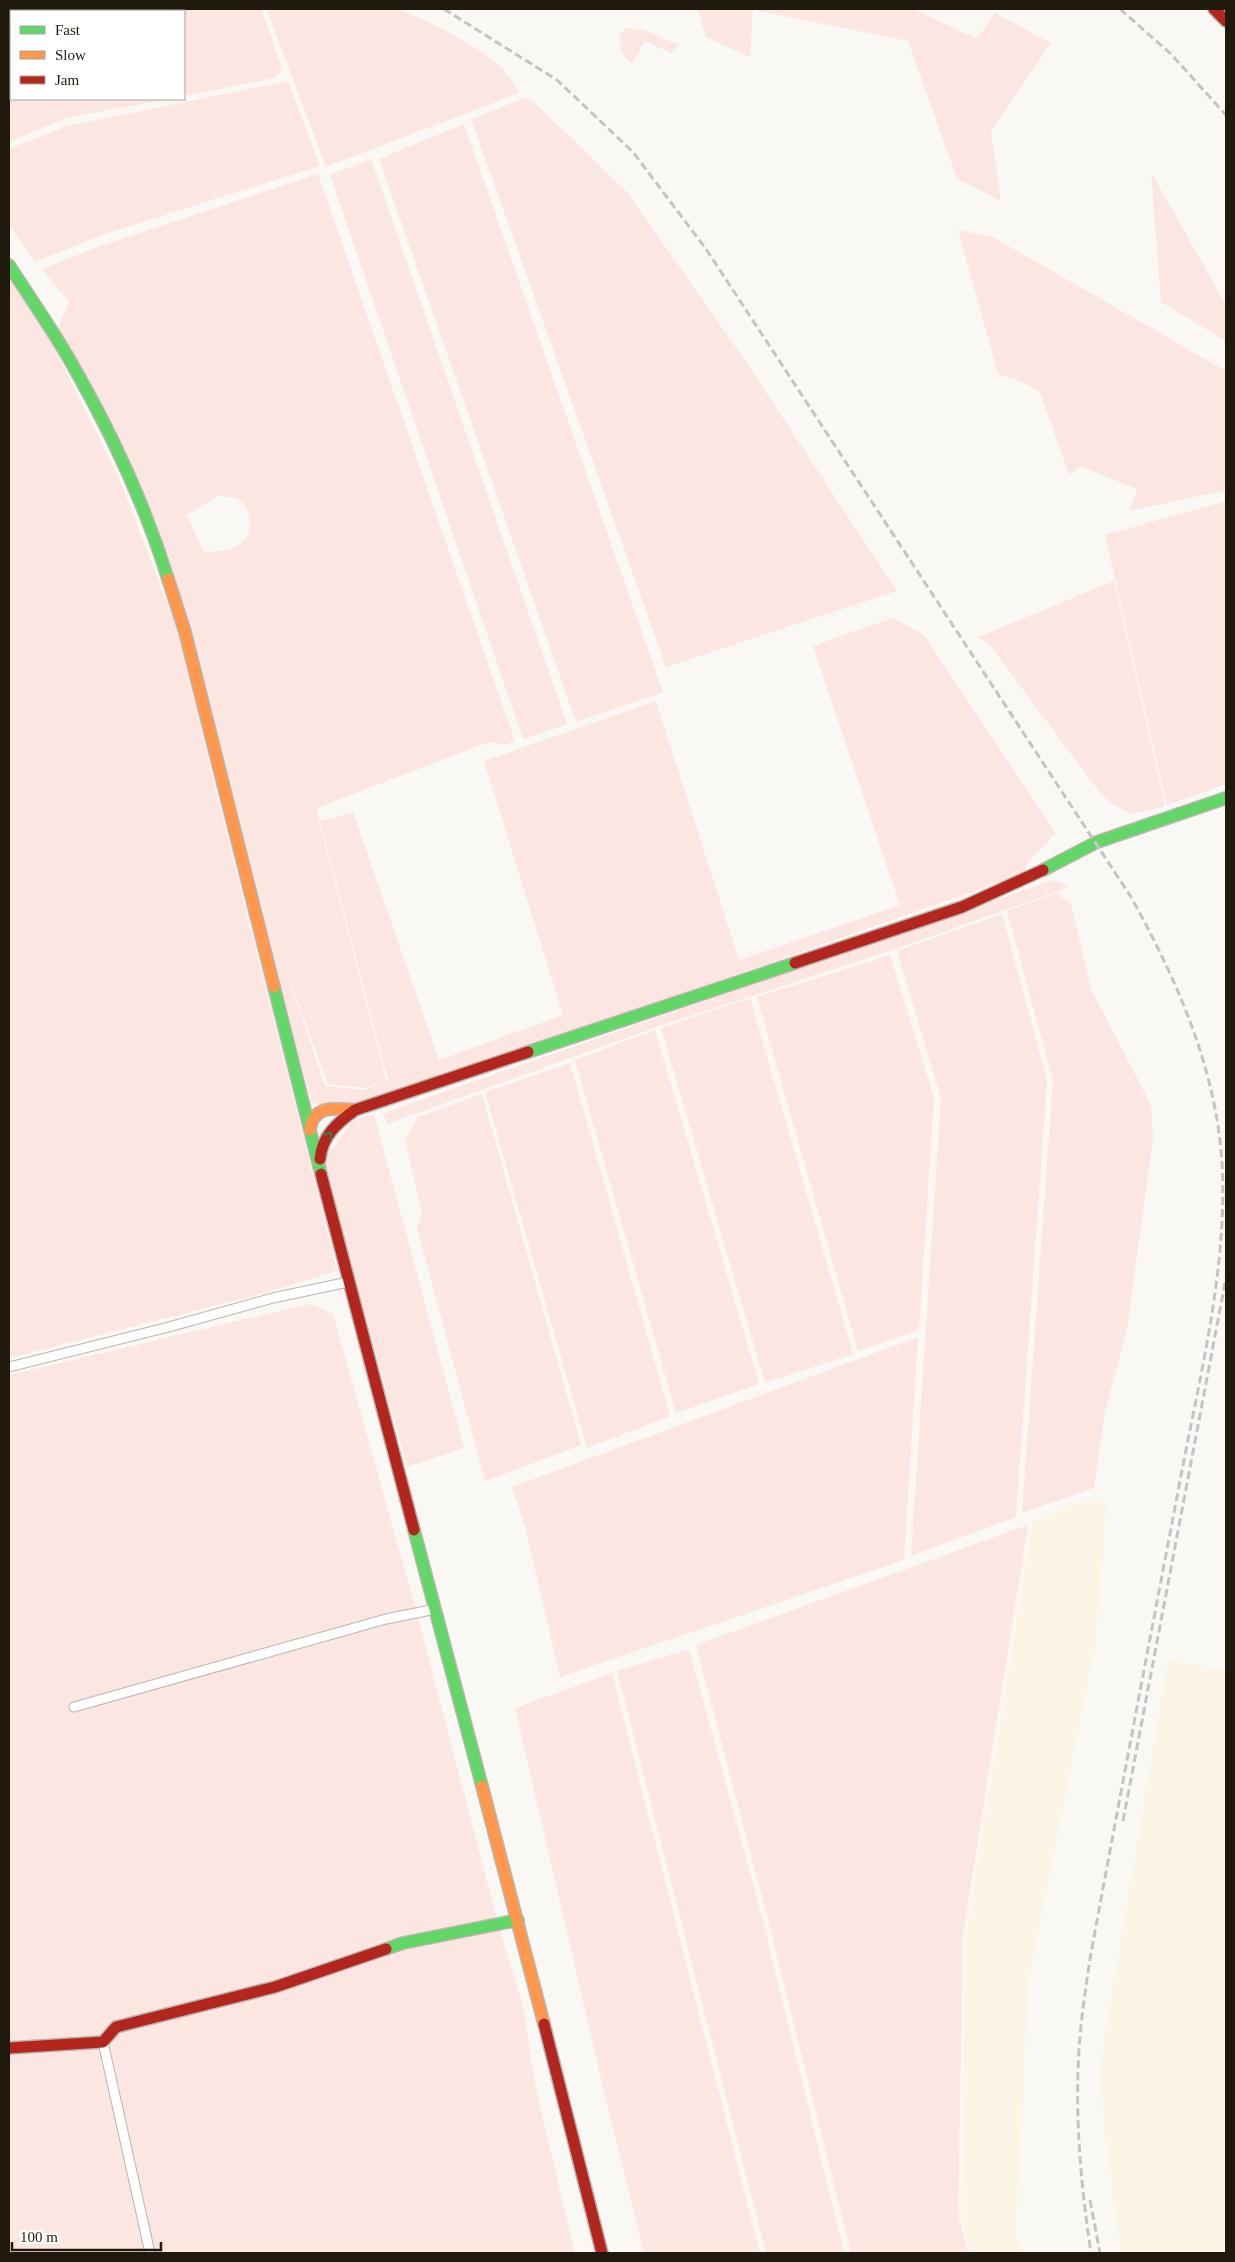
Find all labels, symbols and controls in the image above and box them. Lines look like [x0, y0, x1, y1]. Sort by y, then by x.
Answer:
legend [10, 10, 185, 100]
text: Fast [55, 22, 81, 38]
text: Slow [55, 47, 86, 63]
text: Jam [55, 72, 79, 88]
one-way arrow [323, 1131, 332, 1141]
scale bar [12, 2220, 161, 2252]
text: 100 m [20, 2229, 58, 2245]

